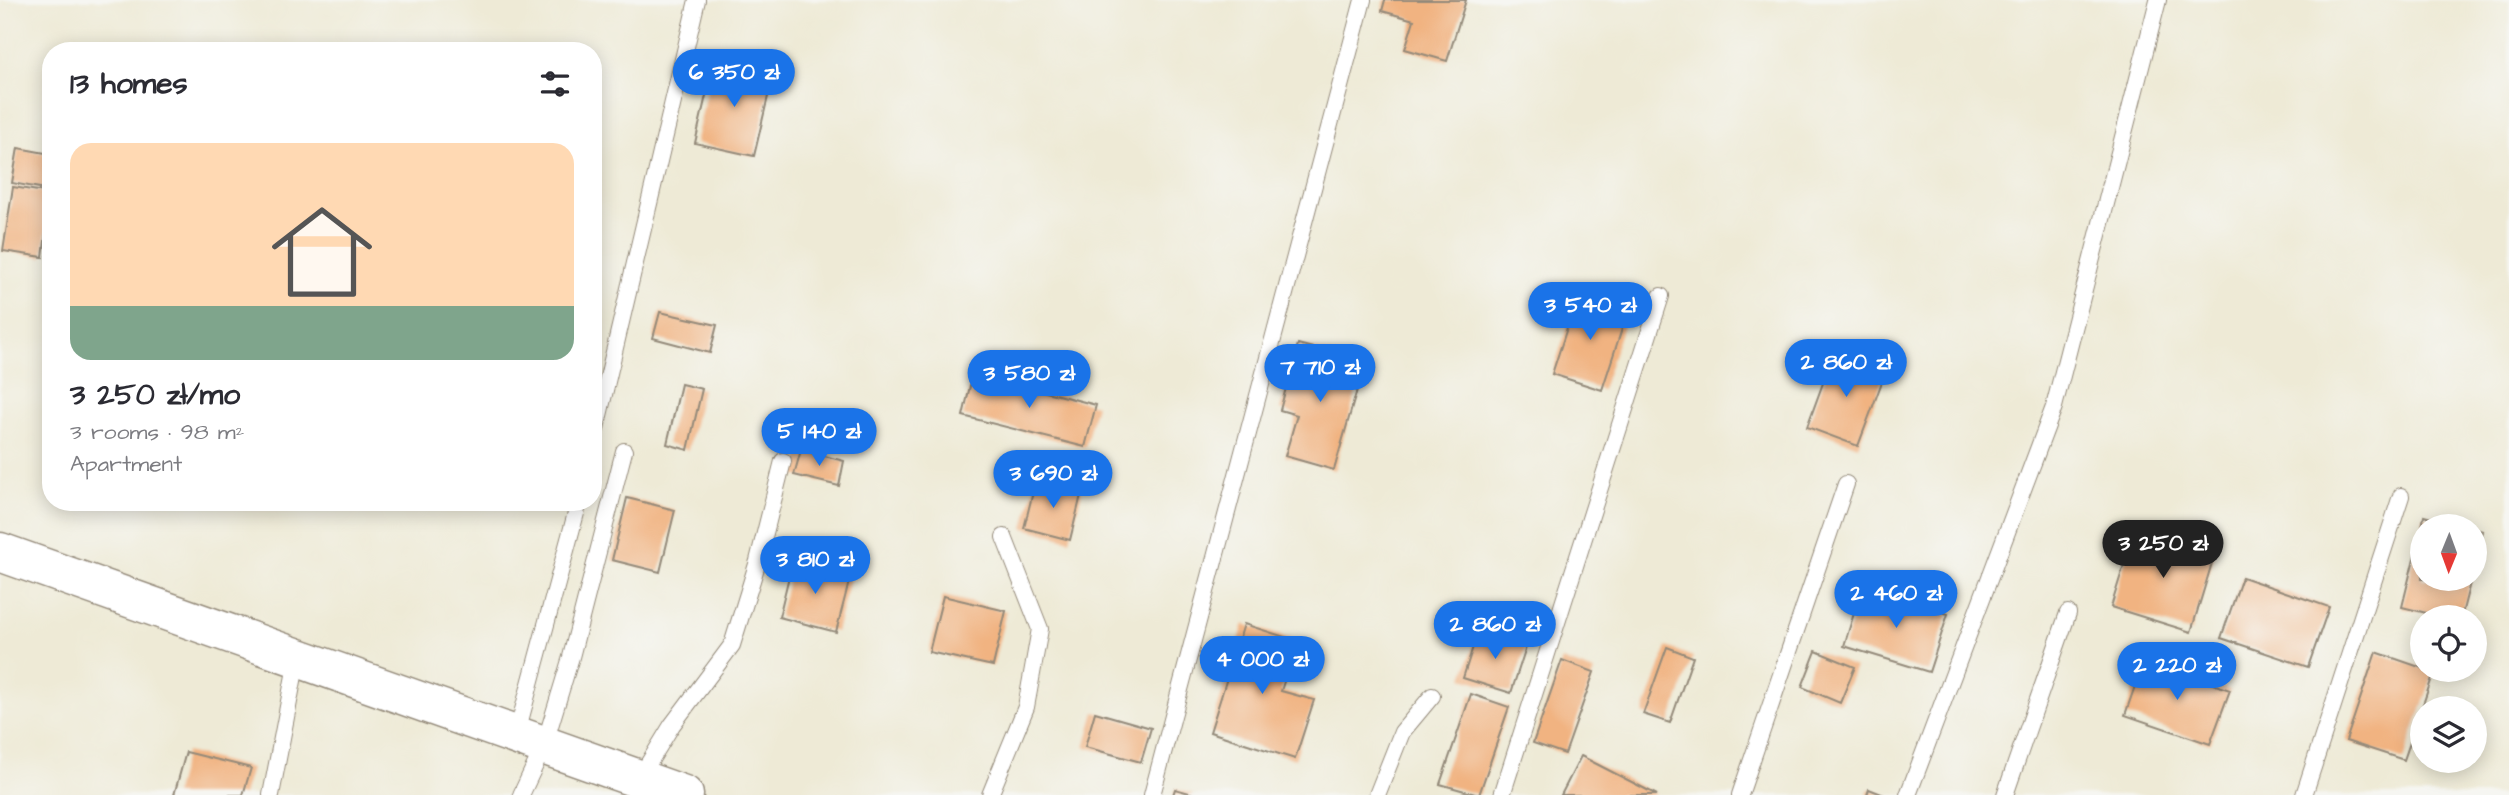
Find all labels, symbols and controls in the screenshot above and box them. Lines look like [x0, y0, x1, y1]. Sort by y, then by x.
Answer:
pin: 6 350 zł [662, 50, 806, 109]
text: 6 350 zł [689, 56, 779, 88]
text: 13 homes [70, 63, 187, 105]
icon: filters [536, 65, 574, 103]
icon: home [259, 189, 385, 315]
pin: 3 540 zł [1518, 282, 1662, 342]
text: 3 540 zł [1544, 289, 1636, 321]
pin: 2 860 zł [1774, 340, 1918, 399]
pin: 7 710 zł [1248, 344, 1392, 404]
text: 2 860 zł [1801, 346, 1891, 378]
pin: 3 580 zł [957, 350, 1101, 410]
text: 7 710 zł [1280, 351, 1360, 383]
text: 3 580 zł [984, 357, 1074, 389]
text: 3 250 zł/mo [70, 374, 240, 416]
pin: 5 140 zł [747, 408, 891, 468]
text: 5 140 zł [778, 415, 860, 447]
text: 3 rooms · 98 m² [70, 416, 244, 448]
text: Apartment [70, 448, 182, 480]
pin: 3 690 zł [981, 450, 1125, 510]
text: 3 690 zł [1009, 457, 1097, 489]
north arrow [2410, 514, 2487, 592]
map controls [2410, 514, 2487, 773]
pin: 3 250 zł [2091, 520, 2235, 580]
text: 3 250 zł [2118, 527, 2208, 559]
pin: 3 810 zł [743, 536, 887, 596]
text: 3 810 zł [776, 543, 854, 575]
pin: 2 460 zł [1824, 570, 1968, 630]
text: 2 460 zł [1850, 577, 1942, 609]
pin: 2 860 zł [1423, 602, 1567, 661]
button: locate [2410, 605, 2487, 682]
text: 2 860 zł [1450, 608, 1540, 640]
pin: 4 000 zł [1190, 636, 1334, 696]
pin: 2 220 zł [2105, 642, 2249, 702]
text: 4 000 zł [1216, 643, 1308, 675]
text: 2 220 zł [2133, 649, 2221, 681]
button: layers [2410, 696, 2487, 773]

